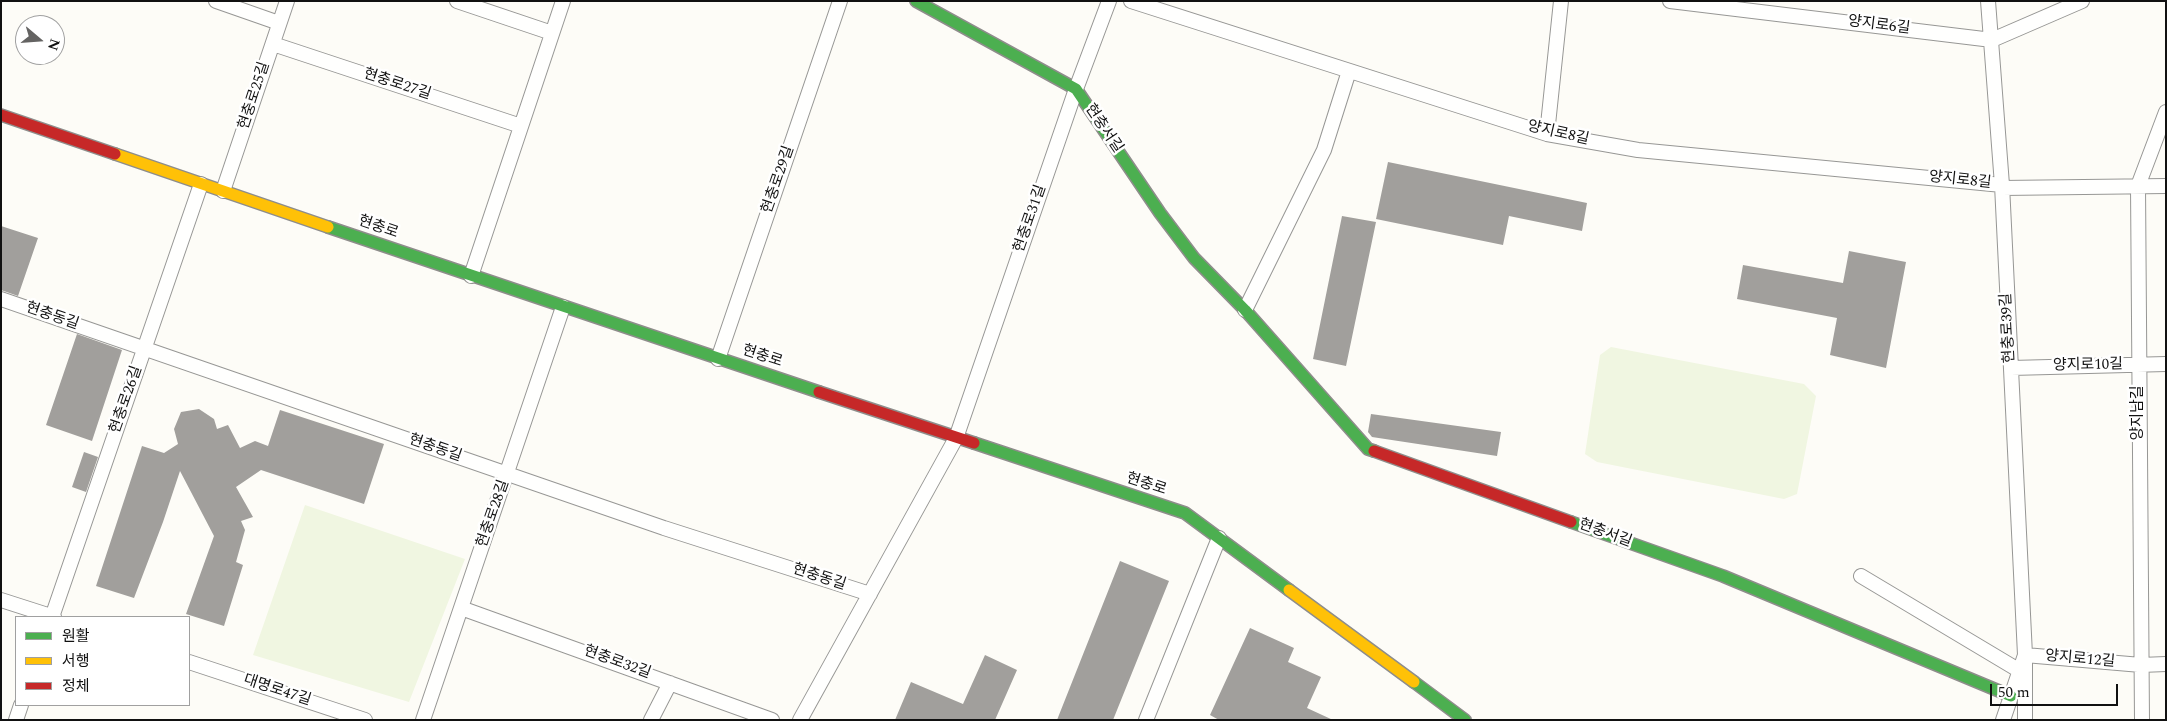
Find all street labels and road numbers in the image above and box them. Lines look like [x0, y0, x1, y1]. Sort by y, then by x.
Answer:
street label: 양지로6길 [1847, 13, 1911, 39]
street label: 현충로25길 [236, 60, 274, 132]
street label: 현충로27길 [361, 66, 433, 104]
street label: 현충서길 [1080, 101, 1126, 157]
street label: 양지로8길 [1525, 118, 1591, 150]
street label: 현충로29길 [759, 144, 799, 216]
street label: 양지로8길 [1928, 169, 1992, 193]
street label: 현충로31길 [1011, 183, 1051, 255]
street label: 현충로 [355, 213, 401, 243]
street label: 현충로39길 [1998, 292, 2020, 364]
street label: 현충동길 [23, 300, 81, 334]
street label: 현충로 [740, 342, 784, 372]
street label: 양지로10길 [2053, 356, 2123, 376]
street label: 현충로26길 [107, 364, 147, 436]
street label: 양지남길 [2130, 385, 2148, 441]
street label: 현충동길 [406, 432, 464, 466]
street label: 현충로 [1124, 470, 1168, 500]
street label: 현충로28길 [474, 478, 514, 550]
street label: 현충서길 [1576, 516, 1634, 552]
street label: 현충동길 [790, 561, 848, 595]
street label: 현충로32길 [581, 643, 653, 683]
street label: 양지로12길 [2044, 648, 2116, 672]
street label: 대명로47길 [241, 672, 313, 710]

